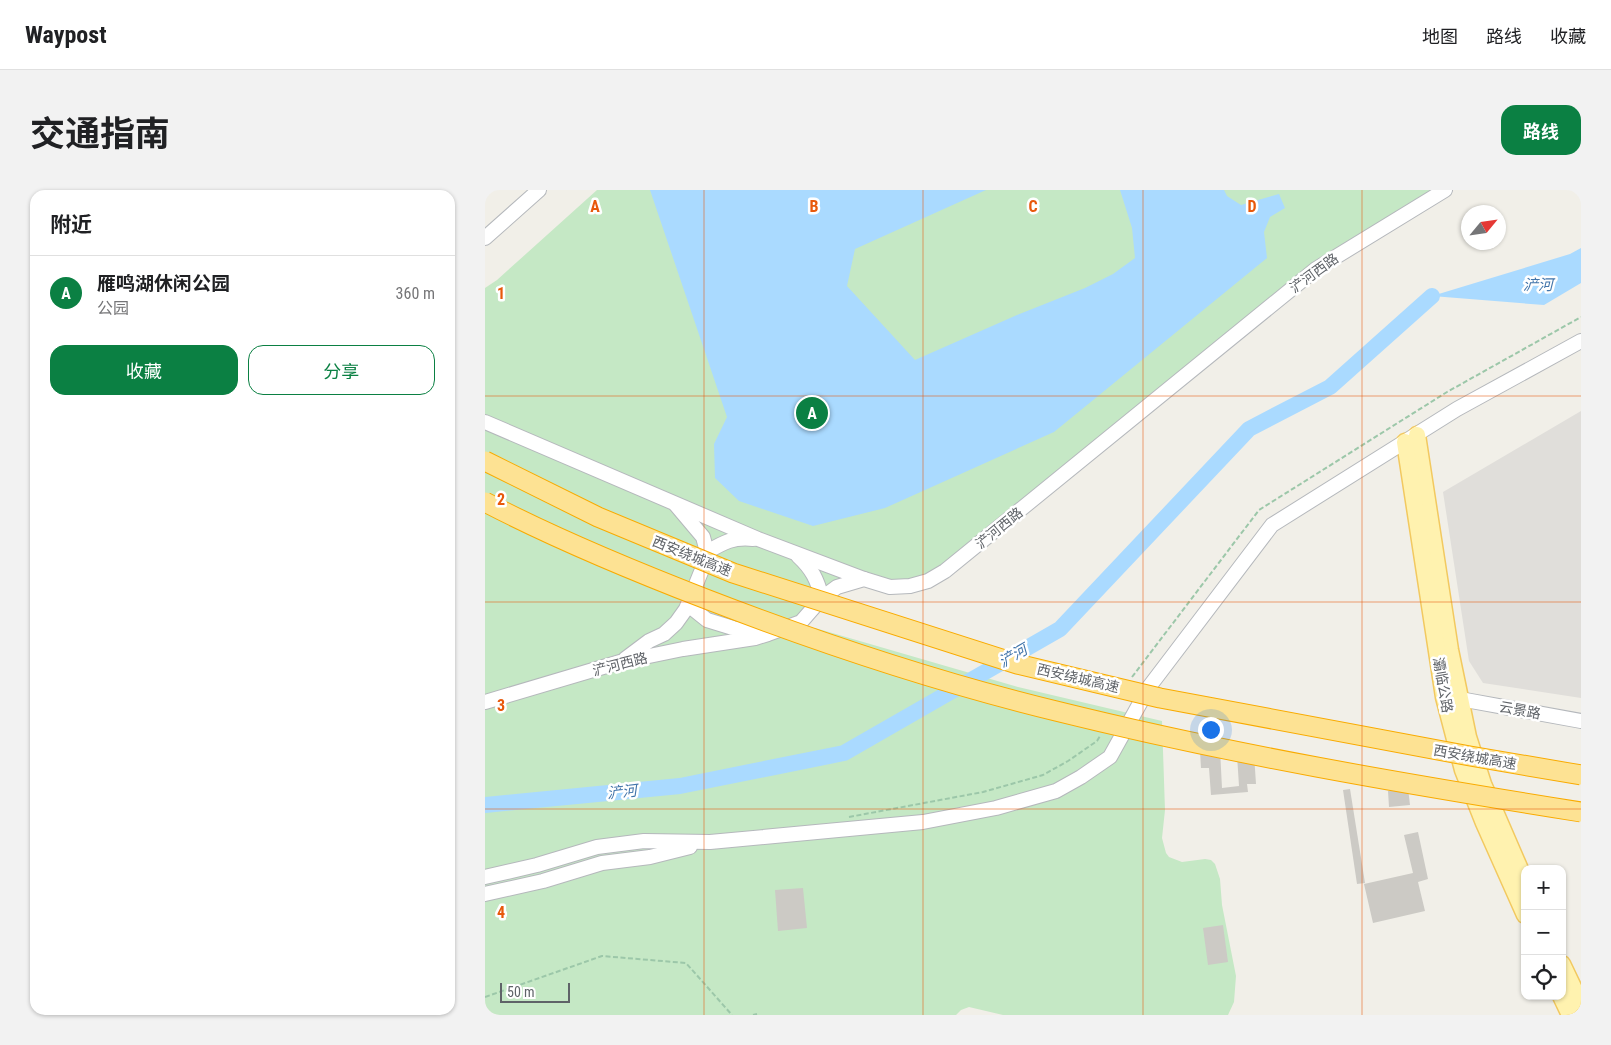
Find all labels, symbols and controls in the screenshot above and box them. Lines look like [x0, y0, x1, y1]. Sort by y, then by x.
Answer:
text: Waypost [25, 21, 107, 49]
text: 地图 [1422, 26, 1458, 47]
text: 路线 [1486, 26, 1522, 47]
text: 收藏 [1550, 26, 1586, 47]
button: 路线 [1501, 105, 1581, 155]
text: 交通指南 [30, 114, 170, 155]
text: A [590, 197, 600, 216]
text: B [810, 197, 819, 216]
text: C [1028, 197, 1038, 216]
text: D [1247, 197, 1257, 216]
north arrow [1461, 205, 1506, 250]
text: 附近 [50, 213, 92, 237]
street label: 浐河西路 [1287, 250, 1341, 296]
text: 雁鸣湖休闲公园 [97, 272, 230, 295]
water label: 浐河 [1523, 276, 1556, 294]
text: A [61, 284, 71, 303]
text: 360 m [396, 284, 435, 303]
text: 1 [497, 284, 505, 303]
text: 公园 [97, 299, 129, 318]
button: 收藏 [50, 345, 238, 395]
button: 分享 [248, 345, 435, 395]
pin: A [796, 394, 828, 432]
text: 2 [497, 490, 505, 509]
street label: 浐河西路 [972, 504, 1026, 552]
street label: 西安绕城高速 [650, 533, 734, 579]
water label: 浐河 [996, 639, 1033, 671]
street label: 浐河西路 [591, 649, 649, 679]
street label: 灞临公路 [1430, 656, 1456, 714]
street label: 西安绕城高速 [1035, 661, 1121, 695]
text: 3 [497, 696, 505, 715]
street label: 云景路 [1498, 698, 1542, 722]
your location [1198, 717, 1224, 743]
street label: 西安绕城高速 [1432, 742, 1518, 772]
water label: 浐河 [606, 781, 641, 803]
map controls [1521, 865, 1566, 1000]
button: + [1521, 865, 1566, 910]
text: 4 [497, 903, 505, 922]
button: − [1521, 910, 1566, 955]
button: locate [1521, 955, 1566, 1000]
scale bar [500, 980, 570, 1003]
text: 50 m [507, 984, 535, 1000]

